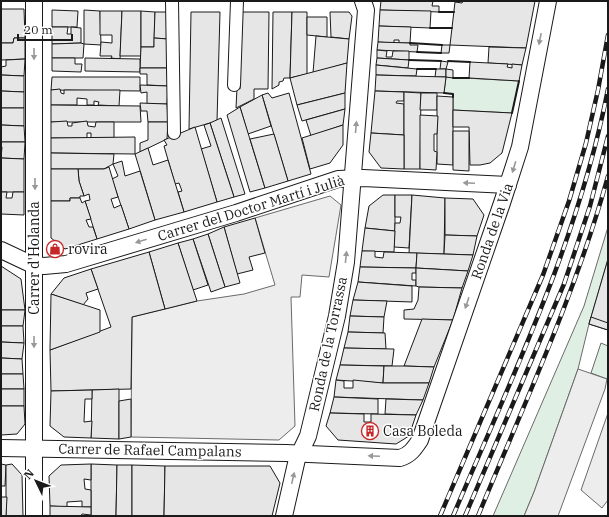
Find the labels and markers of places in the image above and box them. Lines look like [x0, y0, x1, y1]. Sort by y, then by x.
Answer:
shop icon: rovira [45, 239, 65, 259]
place label: rovira [68, 240, 108, 258]
building icon: Casa Boleda [360, 421, 380, 441]
place label: Casa Boleda [383, 422, 463, 440]

